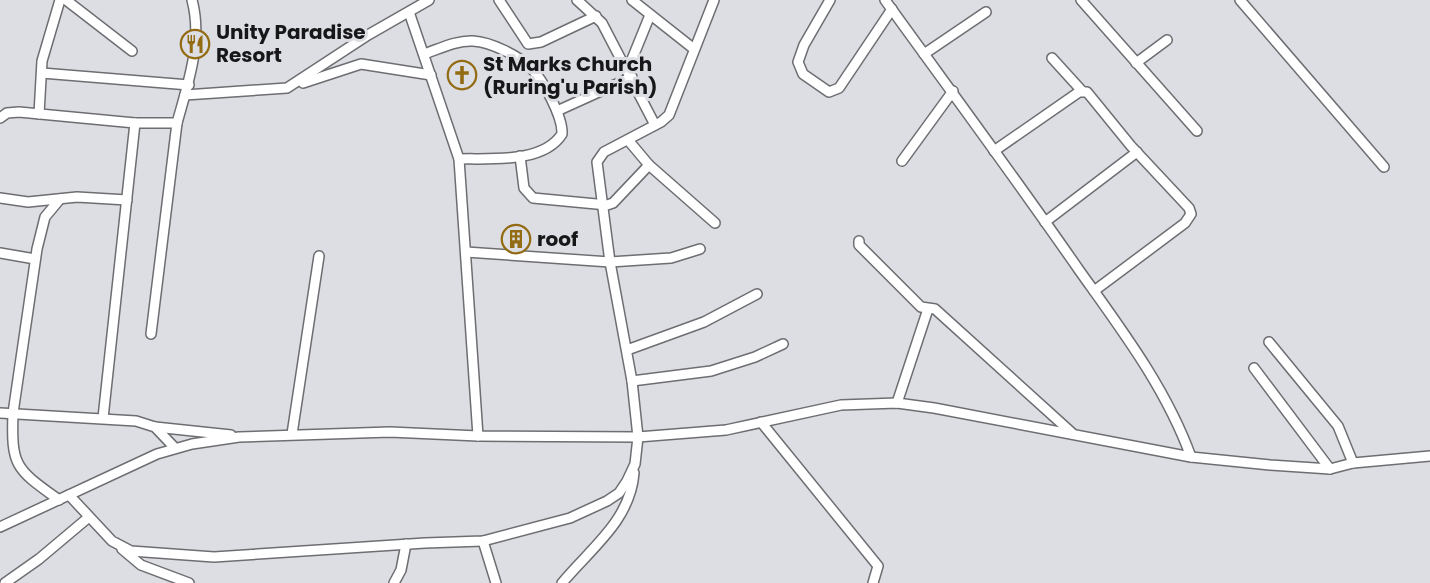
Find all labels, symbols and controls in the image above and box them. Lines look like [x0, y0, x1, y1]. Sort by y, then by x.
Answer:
place label: Unity Paradise Resort [216, 18, 366, 69]
restaurant icon: Unity Paradise Resort [179, 28, 211, 60]
place label: St Marks Church (Ruring'u Parish) [483, 50, 657, 101]
church icon: St Marks Church (Ruring'u Parish) [446, 59, 478, 91]
building icon: roof [500, 223, 532, 255]
place label: roof [537, 225, 578, 253]

